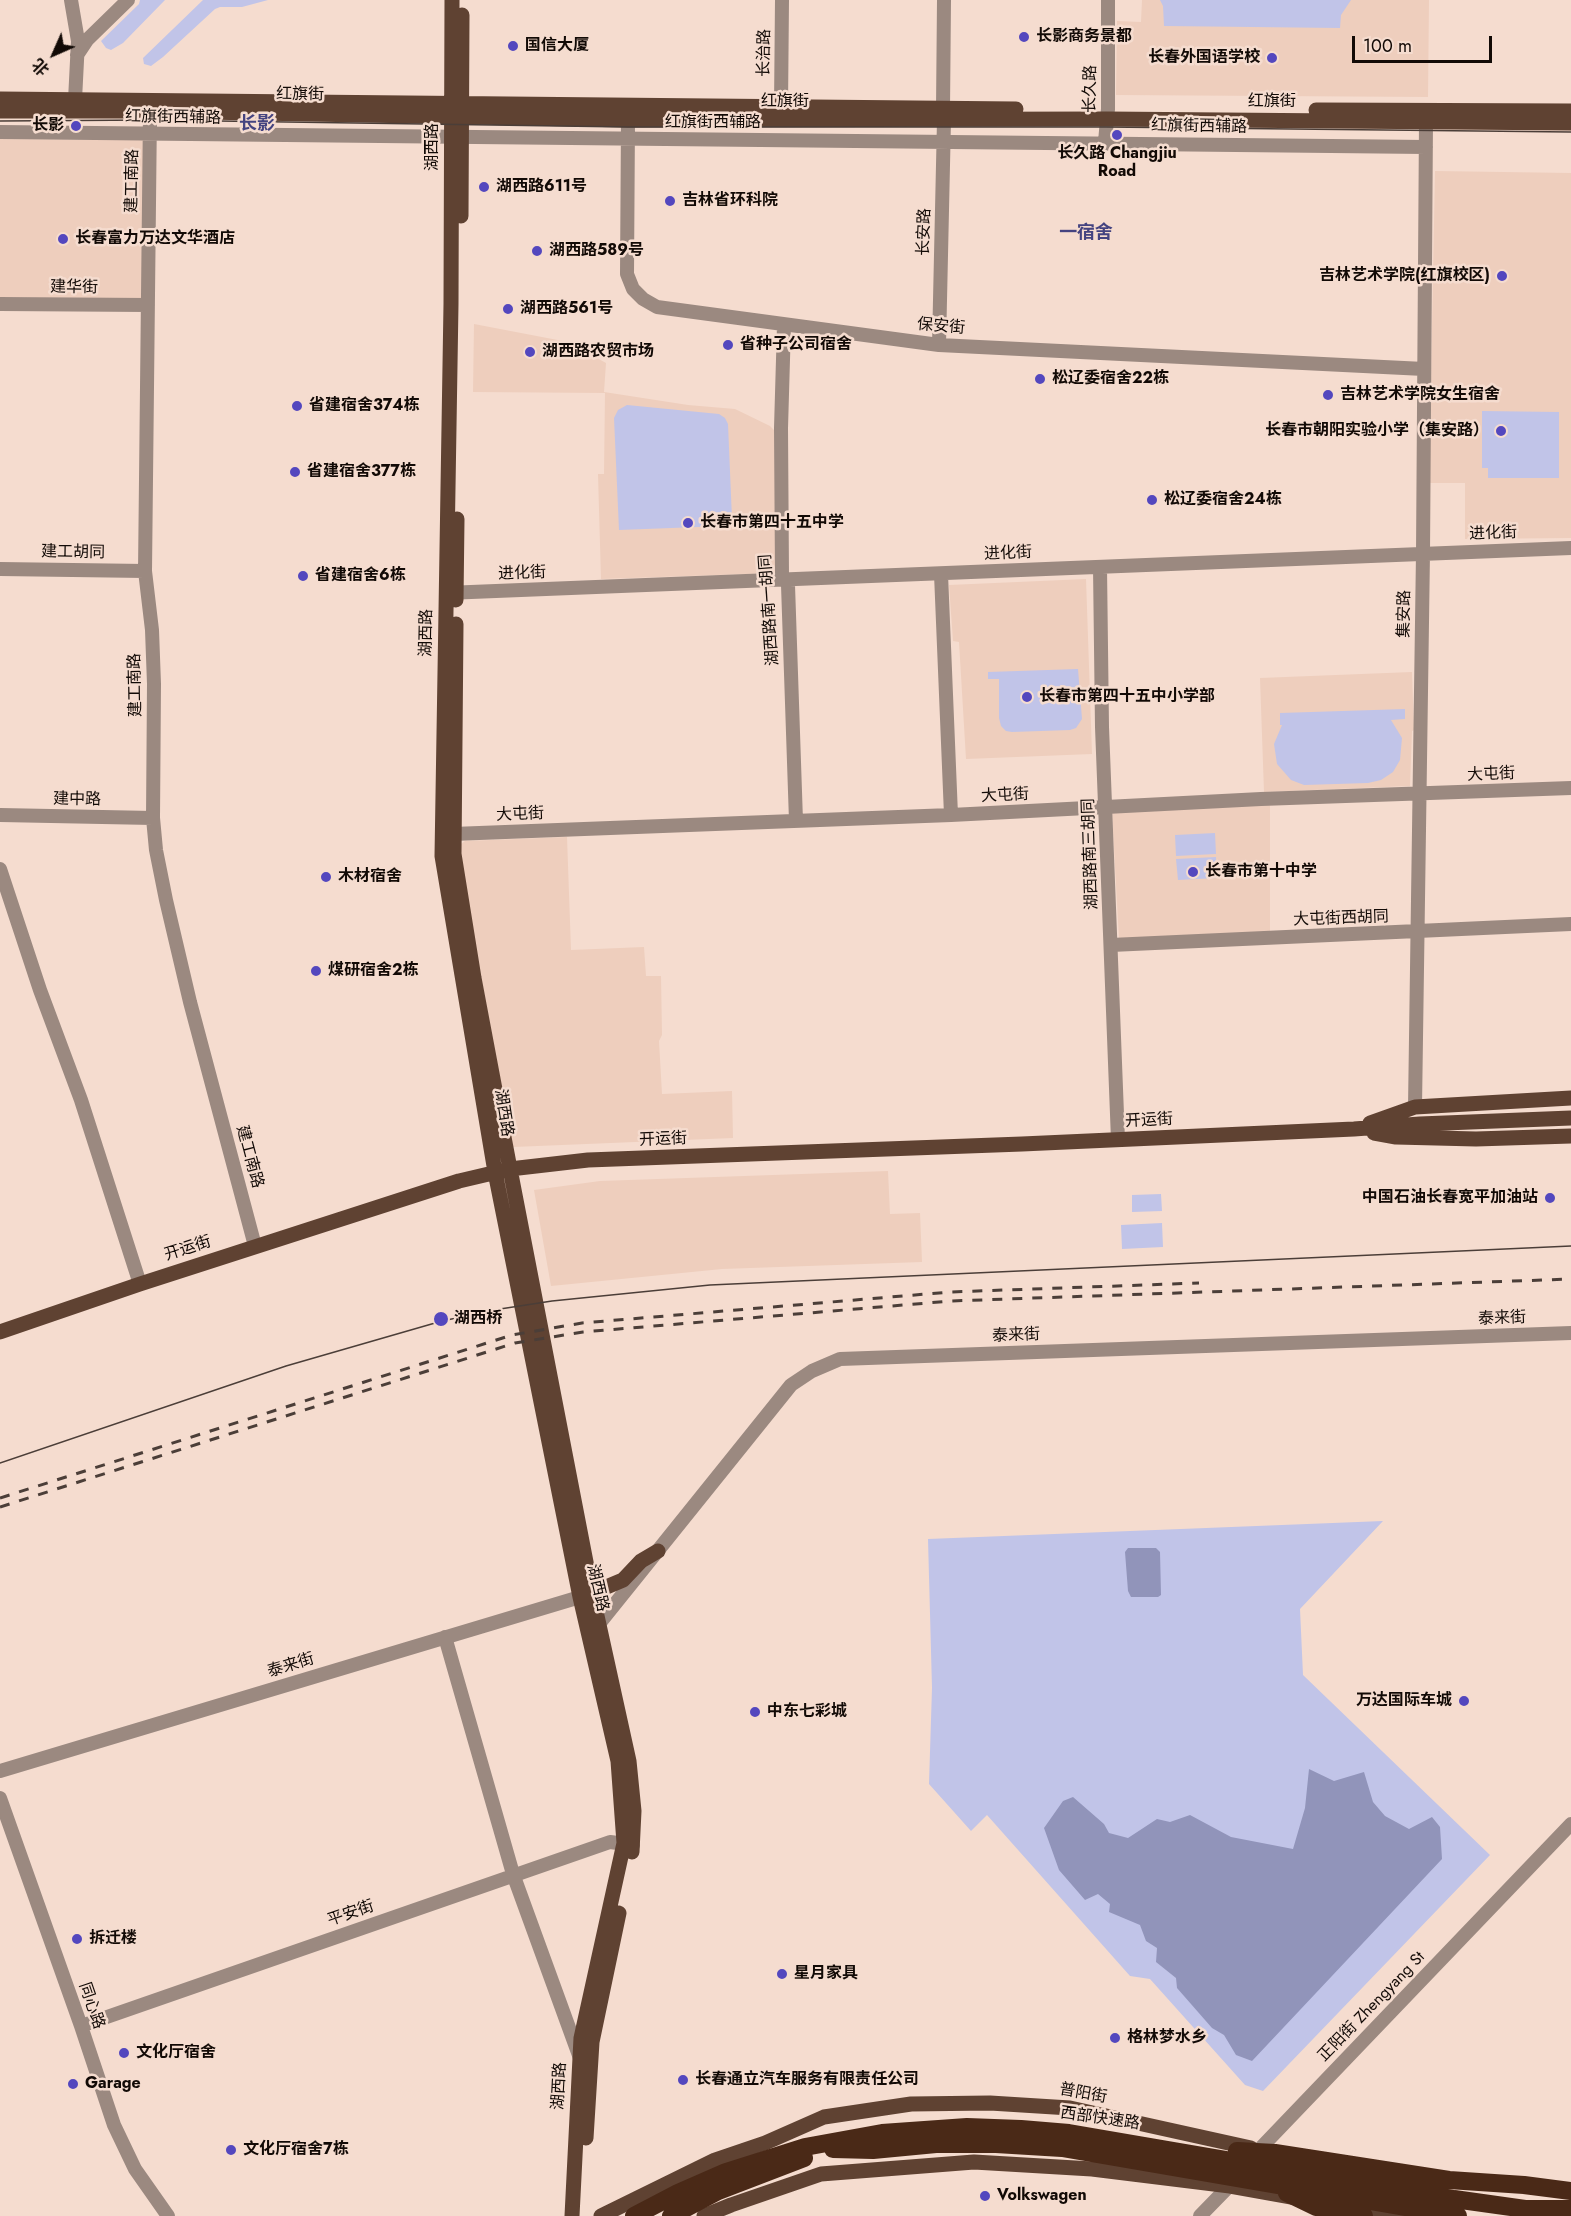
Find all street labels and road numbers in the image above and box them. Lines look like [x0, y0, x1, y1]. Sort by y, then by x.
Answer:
street label: 长治路 [755, 29, 775, 77]
street label: 长久路 [1081, 65, 1101, 113]
street label: 红旗街 [276, 85, 324, 105]
street label: 红旗街 [761, 92, 809, 112]
street label: 红旗街 [1248, 92, 1296, 112]
street label: 红旗街西辅路 [125, 108, 221, 128]
street label: 红旗街西辅路 [665, 113, 761, 133]
street label: 红旗街西辅路 [1151, 117, 1247, 137]
street label: 湖西路 [423, 123, 443, 171]
street label: 建工南路 [123, 149, 143, 213]
street label: 长安路 [915, 208, 935, 256]
street label: 建华街 [50, 278, 98, 298]
street label: 保安街 [916, 315, 966, 339]
street label: 进化街 [1469, 524, 1517, 544]
street label: 建工胡同 [41, 543, 105, 563]
street label: 进化街 [984, 543, 1032, 565]
street label: 湖西路南一胡同 [757, 553, 783, 667]
street label: 进化街 [498, 564, 546, 584]
street label: 集安路 [1395, 590, 1415, 638]
street label: 湖西路 [417, 609, 437, 657]
street label: 建工南路 [126, 653, 146, 717]
street label: 大屯街 [1467, 765, 1515, 785]
street label: 大屯街 [981, 785, 1029, 807]
street label: 建中路 [53, 790, 101, 810]
street label: 湖西路南三胡同 [1079, 798, 1103, 910]
street label: 大屯街 [496, 805, 544, 825]
street label: 大屯街西胡同 [1293, 908, 1389, 930]
street label: 湖西路 [490, 1088, 516, 1138]
street label: 开运街 [1125, 1110, 1173, 1132]
street label: 建工南路 [231, 1124, 267, 1190]
street label: 开运街 [639, 1130, 687, 1150]
street label: 开运街 [162, 1232, 214, 1266]
street label: 泰来街 [1478, 1309, 1526, 1329]
street label: 泰来街 [992, 1326, 1040, 1346]
street label: 湖西路 [582, 1562, 612, 1614]
street label: 泰来街 [265, 1650, 317, 1682]
street label: 平安街 [325, 1897, 377, 1931]
street label: 正阳街 Zhengyang St [1315, 1948, 1429, 2066]
street label: 同心路 [74, 1980, 108, 2032]
street label: 湖西路 [549, 2062, 571, 2110]
street label: 普阳街 [1058, 2080, 1108, 2108]
street label: 西部快速路 [1059, 2104, 1141, 2134]

